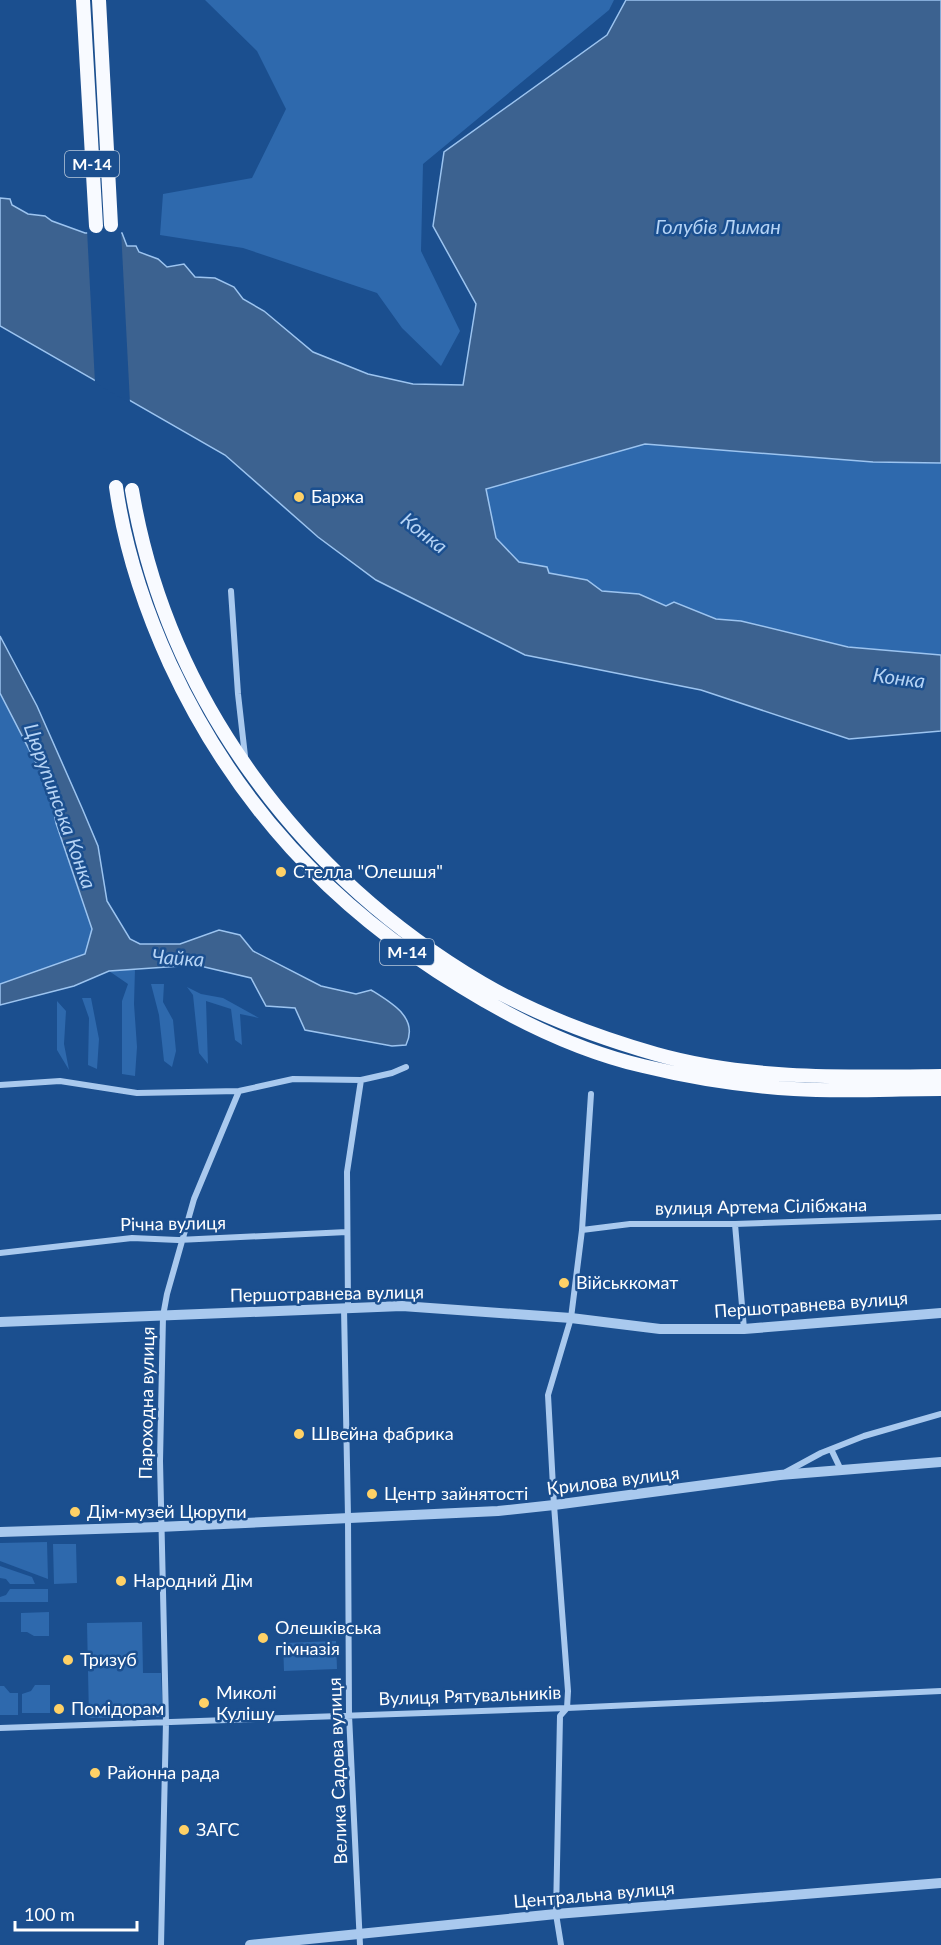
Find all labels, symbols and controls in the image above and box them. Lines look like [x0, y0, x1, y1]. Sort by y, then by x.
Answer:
road number: М-14 [65, 151, 119, 177]
water label: Голубів Лиман [655, 214, 781, 238]
place label: Баржа [311, 485, 364, 507]
marker: Баржа [292, 490, 306, 504]
water label: Конка [397, 507, 453, 558]
water label: Конка [872, 662, 926, 692]
water label: Цюрупинська Конка [20, 720, 102, 892]
place label: Стелла "Олешшя" [293, 860, 443, 882]
marker: Стелла "Олешшя" [274, 865, 288, 879]
road number: М-14 [380, 939, 434, 965]
water label: Чайка [151, 943, 205, 971]
street label: вулиця Артема Сілібжана [655, 1193, 867, 1219]
street label: Річна вулиця [120, 1211, 226, 1235]
place label: Військкомат [576, 1271, 678, 1293]
marker: Військкомат [557, 1276, 571, 1290]
street label: Першотравнева вулиця [230, 1280, 424, 1306]
street label: Першотравнева вулиця [713, 1286, 909, 1322]
street label: Пароходна вулиця [134, 1326, 158, 1480]
place label: Швейна фабрика [311, 1422, 454, 1444]
marker: Швейна фабрика [292, 1427, 306, 1441]
street label: Крилова вулиця [545, 1461, 680, 1499]
place label: Центр зайнятості [384, 1482, 528, 1504]
marker: Центр зайнятості [365, 1487, 379, 1501]
place label: Дім-музей Цюрупи [87, 1500, 247, 1522]
marker: Дім-музей Цюрупи [68, 1505, 82, 1519]
place label: Народний Дім [133, 1569, 253, 1591]
marker: Народний Дім [114, 1574, 128, 1588]
place label: Олешківська гімназія [275, 1616, 382, 1659]
marker: Олешківська гімназія [256, 1631, 270, 1645]
place label: Тризуб [80, 1648, 137, 1670]
marker: Тризуб [61, 1653, 75, 1667]
street label: Велика Садова вулиця [323, 1677, 351, 1865]
place label: Миколі Кулішу [216, 1681, 277, 1724]
street label: Вулиця Рятувальників [378, 1681, 562, 1709]
marker: Миколі Кулішу [197, 1696, 211, 1710]
place label: Помідорам [71, 1697, 164, 1719]
marker: Помідорам [52, 1702, 66, 1716]
place label: Районна рада [107, 1761, 220, 1783]
marker: Районна рада [88, 1766, 102, 1780]
place label: ЗАГС [196, 1818, 240, 1840]
marker: ЗАГС [177, 1823, 191, 1837]
street label: Центральна вулиця [512, 1876, 676, 1912]
scale bar [15, 1894, 136, 1932]
text: 100 m [24, 1903, 75, 1925]

